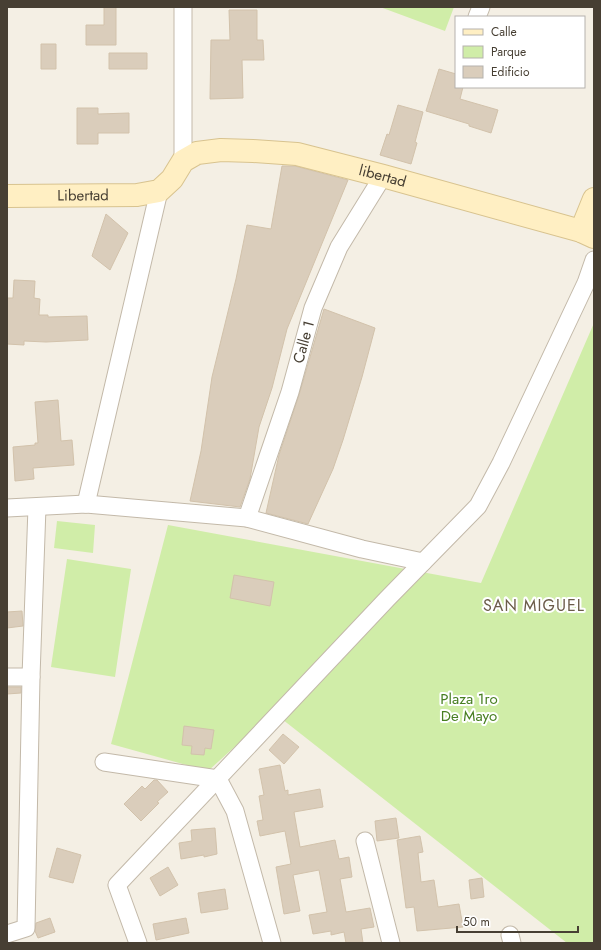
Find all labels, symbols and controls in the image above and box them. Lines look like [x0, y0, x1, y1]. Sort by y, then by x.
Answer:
legend [455, 16, 585, 88]
text: Calle [491, 23, 517, 41]
text: Parque [491, 43, 526, 61]
text: Edificio [491, 63, 530, 81]
street label: libertad [357, 159, 409, 193]
street label: Libertad [57, 184, 109, 207]
street label: Calle 1 [287, 318, 320, 366]
district label: SAN MIGUEL [483, 594, 585, 617]
park label: Plaza 1ro De Mayo [440, 688, 498, 727]
scale bar [457, 908, 578, 934]
text: 50 m [463, 913, 490, 931]

